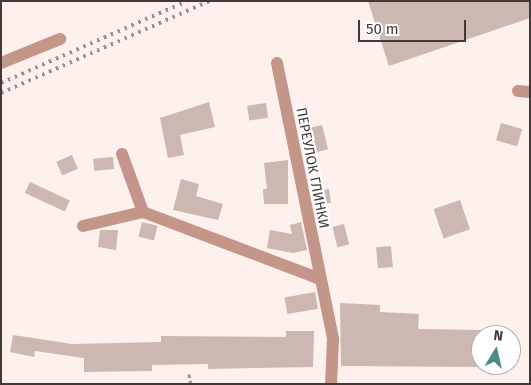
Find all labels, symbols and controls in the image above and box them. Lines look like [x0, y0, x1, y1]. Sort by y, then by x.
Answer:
scale bar [361, 10, 468, 42]
text: 50 m [366, 20, 399, 38]
street label: ПЕРЕУЛОК ГЛИНКИ [292, 106, 332, 230]
north arrow [471, 325, 521, 375]
text: N [492, 327, 504, 345]

